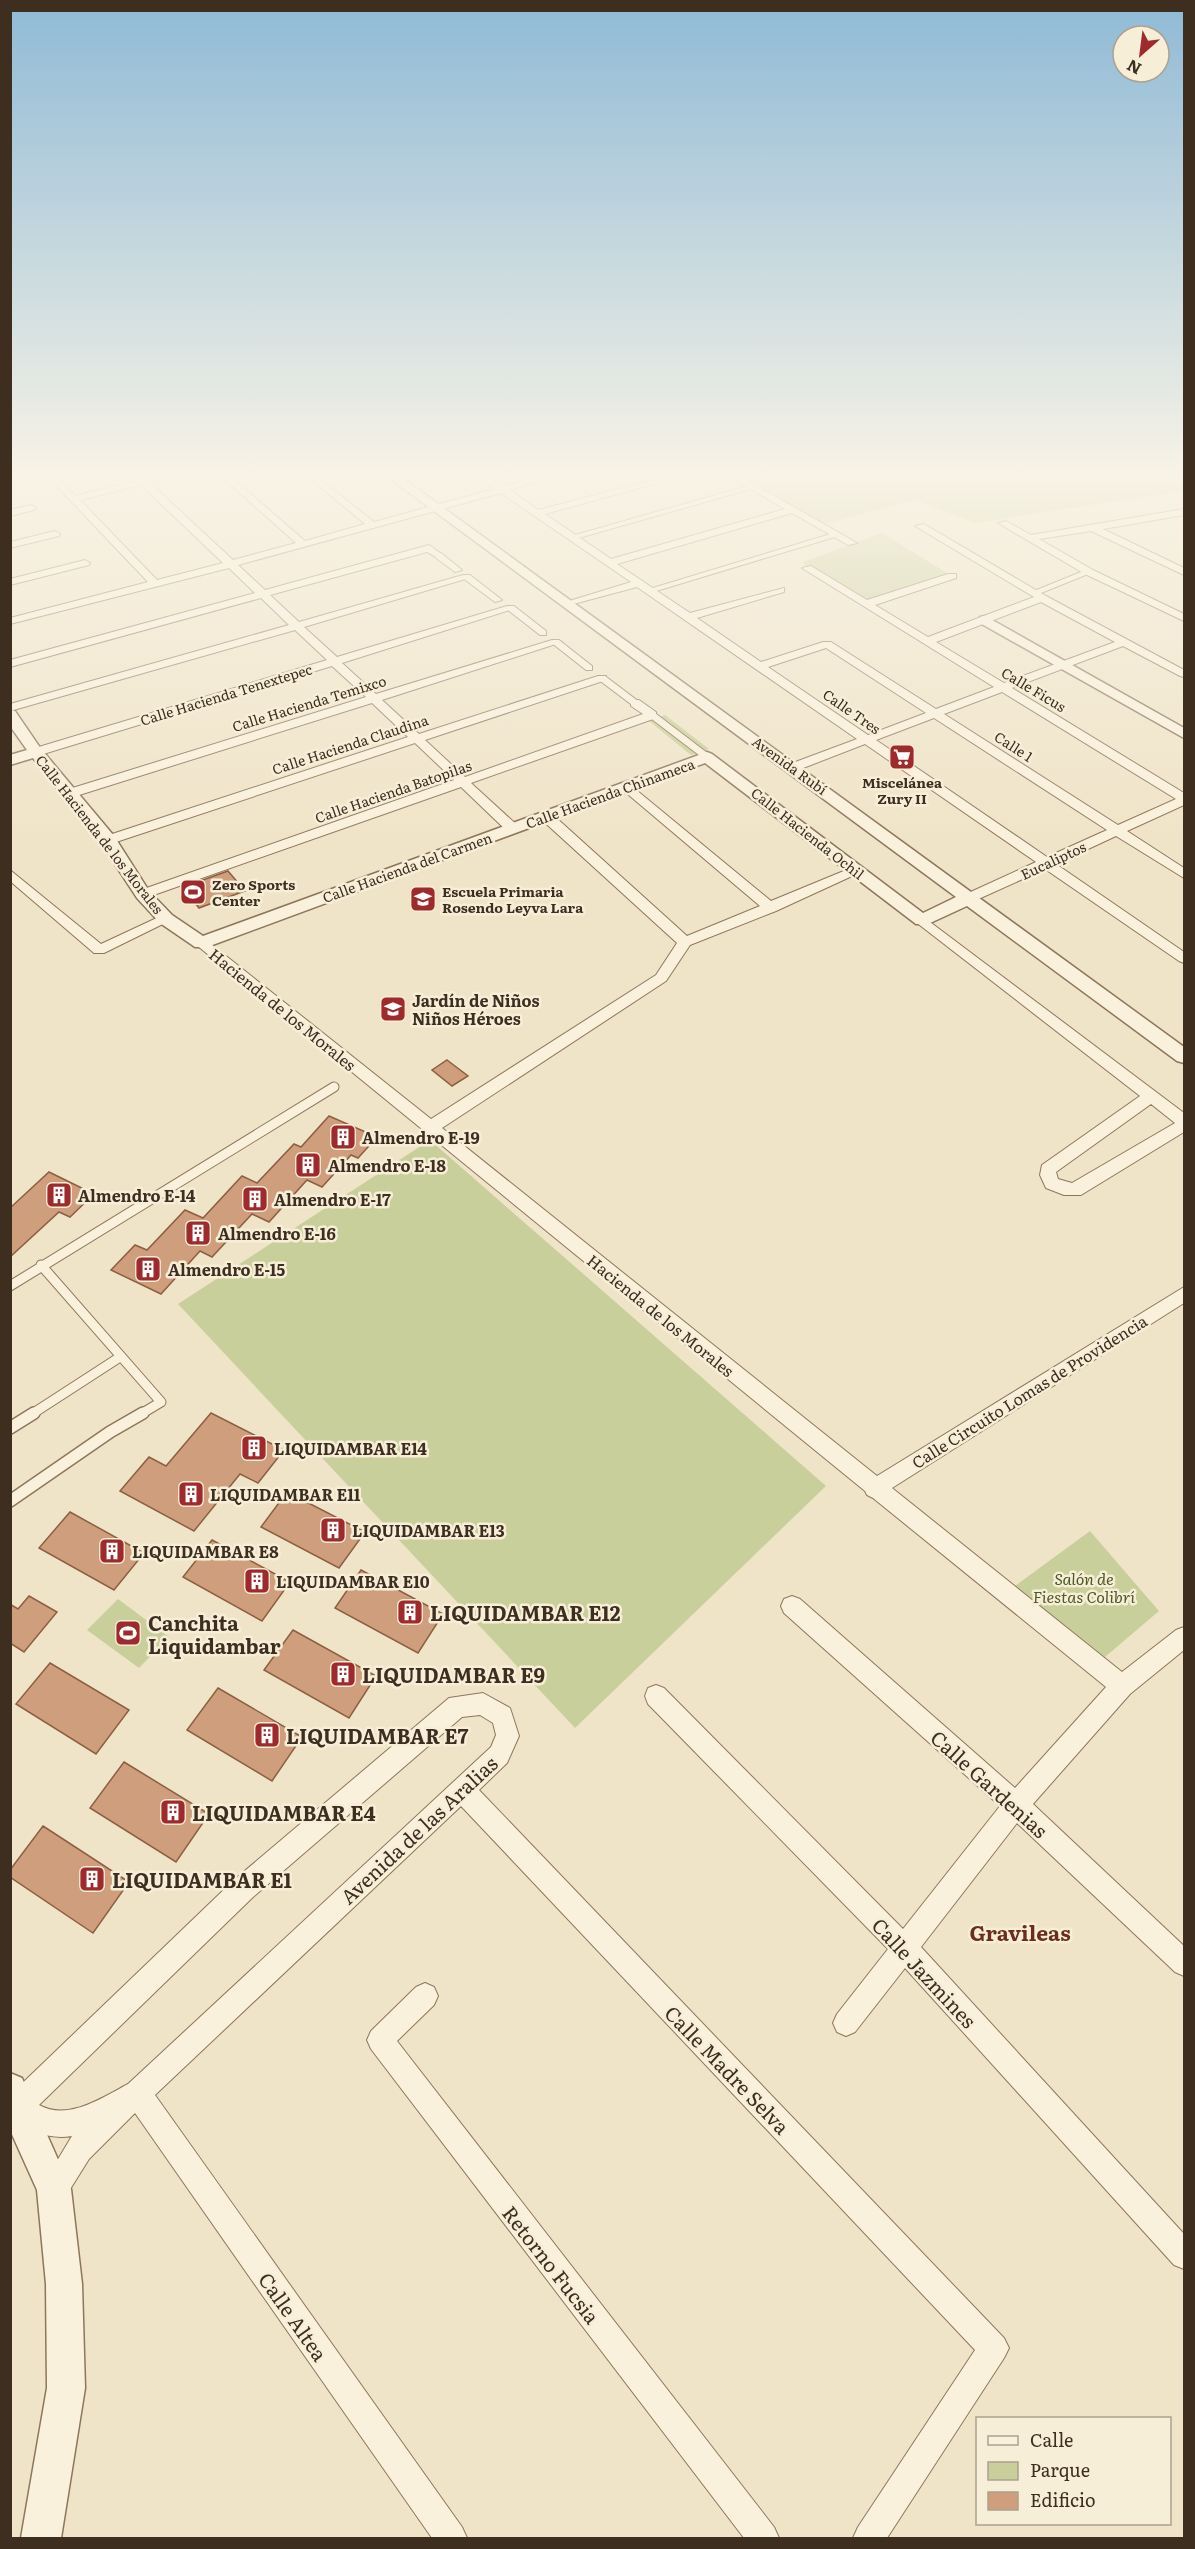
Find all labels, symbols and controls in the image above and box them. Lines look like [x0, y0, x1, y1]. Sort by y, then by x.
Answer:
north arrow [1111, 24, 1171, 84]
text: N [1122, 54, 1145, 82]
street label: Calle Hacienda Tenextepec [138, 658, 314, 730]
street label: Calle Ficus [998, 662, 1070, 716]
street label: Calle Hacienda Temixco [229, 670, 389, 736]
street label: Calle Tres [819, 684, 885, 738]
street label: Calle Hacienda Claudina [269, 709, 431, 779]
street label: Calle 1 [991, 726, 1037, 766]
street label: Avenida Rubí [748, 731, 832, 799]
supermarket icon: Miscelánea Zury II [887, 742, 917, 772]
street label: Calle Hacienda de los Morales [32, 750, 168, 918]
street label: Calle Hacienda Chinameca [523, 753, 698, 833]
street label: Calle Hacienda Batopilas [312, 755, 474, 827]
place label: Miscelánea Zury II [862, 772, 943, 808]
street label: Calle Hacienda Ochil [747, 782, 869, 884]
street label: Calle Hacienda del Carmen [319, 827, 495, 907]
street label: Eucaliptos [1017, 836, 1089, 884]
place label: Zero Sports Center [212, 874, 295, 910]
sports icon: Zero Sports Center [178, 877, 208, 907]
place label: Escuela Primaria Rosendo Leyva Lara [442, 881, 584, 917]
school or university icon: Escuela Primaria Rosendo Leyva Lara [408, 884, 438, 914]
street label: Hacienda de los Morales [204, 942, 362, 1076]
place label: Jardín de Niños Niños Héroes [412, 988, 539, 1030]
school or university icon: Jardín de Niños Niños Héroes [378, 994, 408, 1024]
building icon: Almendro E-19 [328, 1122, 358, 1152]
place label: Almendro E-19 [362, 1125, 480, 1149]
building icon: Almendro E-18 [293, 1150, 323, 1180]
place label: Almendro E-18 [328, 1153, 446, 1177]
building icon: Almendro E-14 [44, 1180, 74, 1210]
place label: Almendro E-14 [78, 1183, 196, 1207]
building icon: Almendro E-17 [240, 1184, 270, 1214]
place label: Almendro E-17 [274, 1187, 391, 1211]
building icon: Almendro E-16 [183, 1218, 213, 1248]
place label: Almendro E-16 [218, 1221, 336, 1245]
street label: Hacienda de los Morales [582, 1248, 740, 1382]
building icon: Almendro E-15 [133, 1254, 163, 1284]
place label: Almendro E-15 [168, 1257, 285, 1281]
street label: Calle Circuito Lomas de Providencia [907, 1308, 1152, 1474]
building icon: LIQUIDAMBAR E14 [239, 1433, 269, 1463]
place label: LIQUIDAMBAR E14 [274, 1436, 427, 1460]
building icon: LIQUIDAMBAR E11 [176, 1479, 206, 1509]
place label: LIQUIDAMBAR E11 [210, 1482, 361, 1506]
building icon: LIQUIDAMBAR E13 [318, 1515, 348, 1545]
place label: LIQUIDAMBAR E13 [352, 1518, 505, 1542]
building icon: LIQUIDAMBAR E8 [97, 1536, 127, 1566]
place label: LIQUIDAMBAR E8 [132, 1539, 279, 1563]
building icon: LIQUIDAMBAR E10 [242, 1566, 272, 1596]
park label: Salón de Fiestas Colibrí [1033, 1566, 1135, 1608]
place label: LIQUIDAMBAR E10 [276, 1569, 430, 1593]
building icon: LIQUIDAMBAR E12 [395, 1597, 425, 1627]
place label: LIQUIDAMBAR E12 [430, 1597, 621, 1627]
place label: Canchita Liquidambar [148, 1607, 281, 1660]
sports icon: Canchita Liquidambar [113, 1618, 143, 1648]
building icon: LIQUIDAMBAR E9 [328, 1659, 358, 1689]
place label: LIQUIDAMBAR E9 [362, 1659, 545, 1689]
building icon: LIQUIDAMBAR E7 [252, 1720, 282, 1750]
place label: LIQUIDAMBAR E7 [286, 1720, 468, 1750]
street label: Calle Gardenias [925, 1722, 1055, 1844]
street label: Avenida de las Aralias [333, 1748, 503, 1910]
building icon: LIQUIDAMBAR E4 [158, 1797, 188, 1827]
place label: LIQUIDAMBAR E4 [192, 1797, 376, 1827]
building icon: LIQUIDAMBAR E1 [77, 1864, 107, 1894]
place label: LIQUIDAMBAR E1 [112, 1864, 292, 1894]
street label: Calle Jazmines [866, 1910, 984, 2034]
district label: Gravileas [969, 1916, 1071, 1947]
street label: Calle Madre Selva [659, 1998, 798, 2140]
street label: Retorno Fucsia [496, 2198, 608, 2330]
street label: Calle Altea [252, 2265, 336, 2367]
legend [976, 2417, 1171, 2525]
text: Calle [1030, 2426, 1073, 2453]
text: Parque [1030, 2456, 1090, 2483]
text: Edificio [1030, 2486, 1096, 2513]

